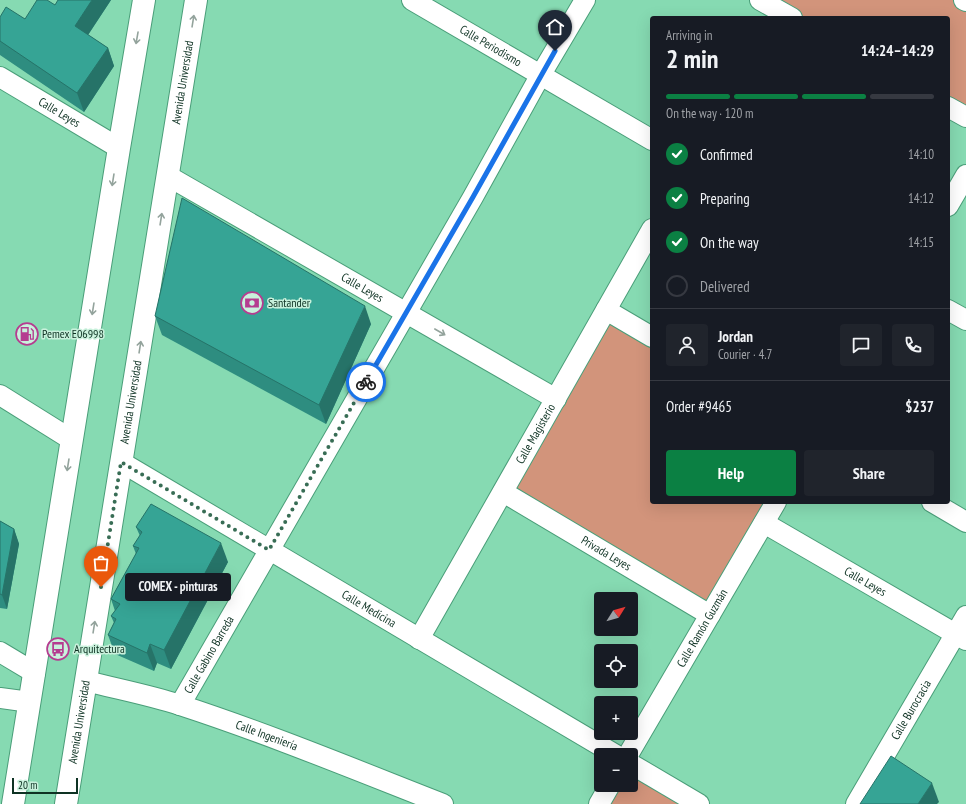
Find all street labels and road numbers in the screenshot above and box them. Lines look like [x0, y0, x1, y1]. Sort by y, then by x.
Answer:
street label: Calle Periodismo [457, 21, 525, 69]
street label: Avenida Universidad [168, 39, 196, 125]
street label: Calle Leyes [36, 94, 83, 130]
street label: Calle Leyes [339, 269, 386, 305]
street label: Avenida Universidad [116, 359, 145, 445]
street label: Calle Magisterio [512, 401, 558, 466]
street label: Privada Leyes [579, 532, 634, 574]
street label: Calle Leyes [842, 563, 889, 599]
street label: Calle Medicina [339, 586, 399, 630]
street label: Calle Ramón Guzmán [673, 586, 730, 670]
street label: Calle Gabino Barreda [180, 613, 237, 696]
street label: Calle Burocracia [887, 677, 934, 742]
street label: Avenida Universidad [65, 679, 93, 765]
street label: Calle Ingeniería [234, 717, 300, 753]

